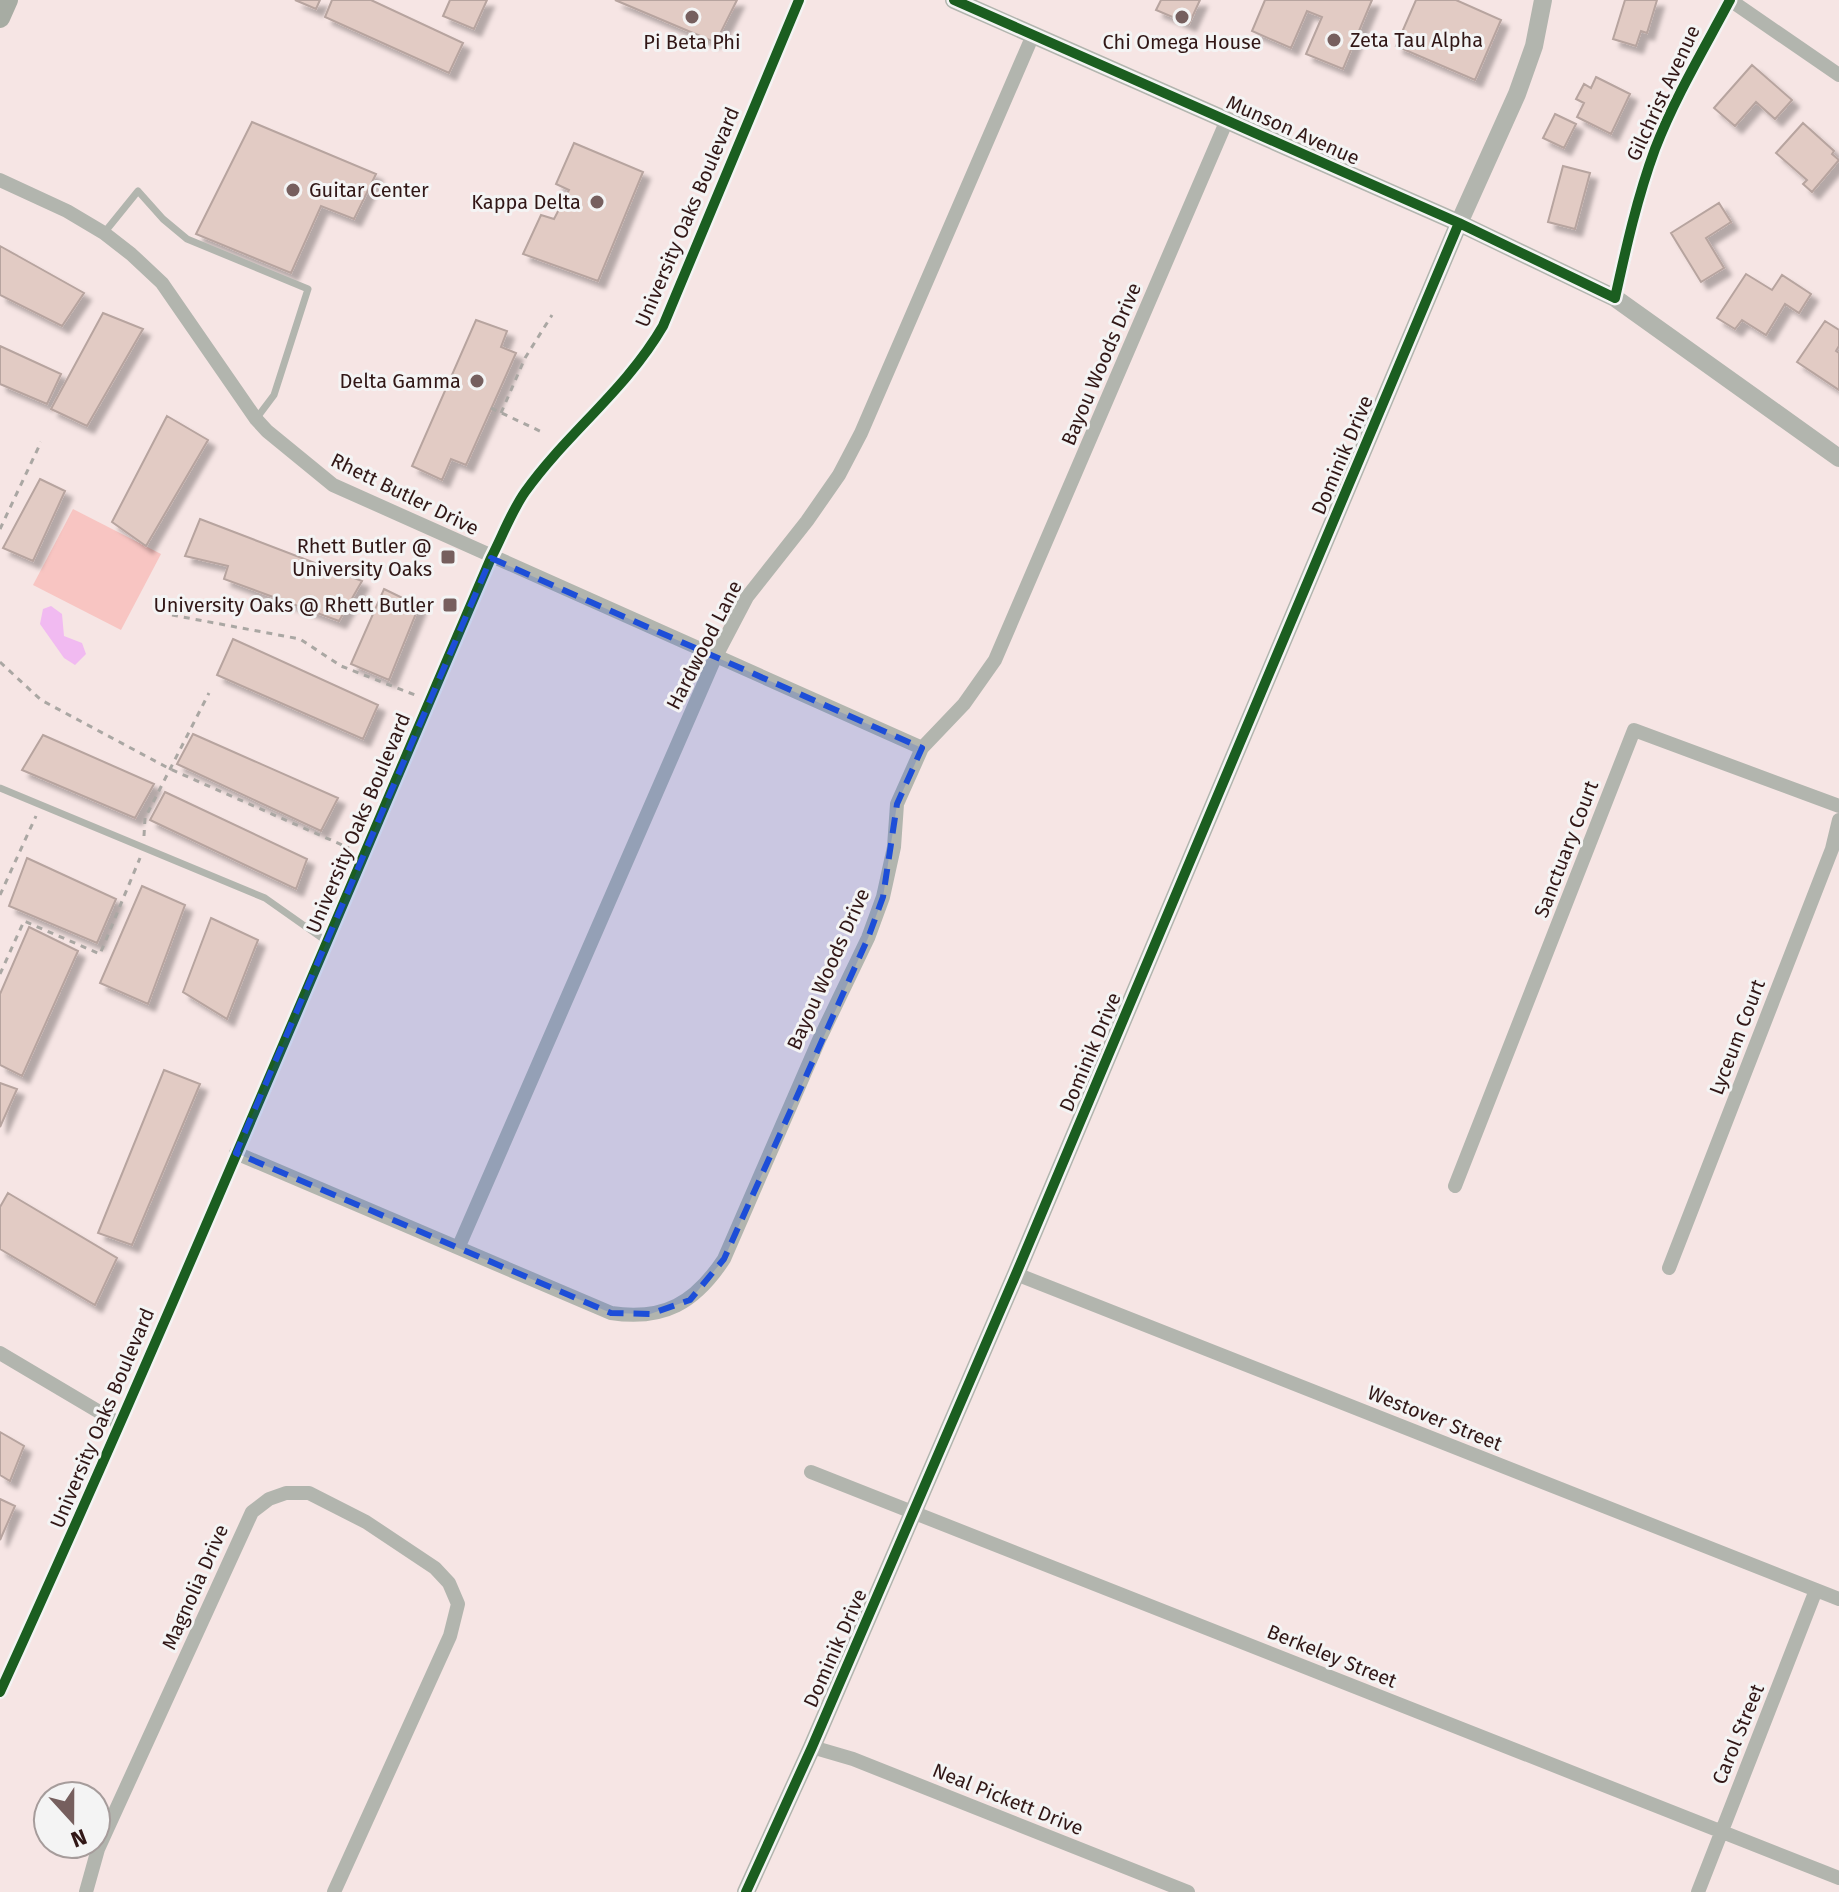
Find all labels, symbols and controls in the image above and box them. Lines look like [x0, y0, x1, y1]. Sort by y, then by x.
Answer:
marker: Pi Beta Phi [683, 8, 701, 26]
marker: Chi Omega House [1173, 8, 1191, 26]
street label: Gilchrist Avenue [1621, 21, 1705, 165]
place label: Zeta Tau Alpha [1350, 28, 1483, 52]
place label: Pi Beta Phi [643, 30, 741, 54]
place label: Chi Omega House [1103, 30, 1261, 54]
marker: Zeta Tau Alpha [1325, 31, 1343, 49]
street label: Munson Avenue [1223, 90, 1363, 170]
street label: University Oaks Boulevard [630, 103, 744, 331]
place label: Guitar Center [309, 178, 429, 202]
marker: Guitar Center [284, 181, 302, 199]
place label: Kappa Delta [471, 190, 581, 214]
marker: Kappa Delta [588, 193, 606, 211]
street label: Bayou Woods Drive [1056, 279, 1146, 449]
place label: Delta Gamma [339, 369, 461, 393]
marker: Delta Gamma [468, 372, 486, 390]
street label: Dominik Drive [1306, 392, 1378, 518]
street label: Rhett Butler Drive [327, 448, 483, 540]
place label: Rhett Butler @ University Oaks [292, 534, 432, 581]
marker: Rhett Butler @ University Oaks [439, 548, 457, 566]
street label: Hardwood Lane [661, 576, 747, 714]
place label: University Oaks @ Rhett Butler [153, 593, 434, 617]
marker: University Oaks @ Rhett Butler [441, 596, 459, 614]
street label: University Oaks Boulevard [301, 709, 415, 937]
street label: Sanctuary Court [1529, 776, 1603, 921]
street label: Bayou Woods Drive [782, 884, 874, 1054]
street label: Lyceum Court [1704, 975, 1770, 1098]
street label: Dominik Drive [1054, 989, 1126, 1115]
street label: University Oaks Boulevard [45, 1304, 159, 1532]
street label: Westover Street [1364, 1380, 1507, 1456]
street label: Magnolia Drive [157, 1521, 233, 1653]
street label: Dominik Drive [798, 1585, 872, 1711]
street label: Berkeley Street [1264, 1619, 1401, 1693]
street label: Carol Street [1707, 1680, 1769, 1788]
street label: Neal Pickett Drive [929, 1758, 1087, 1840]
north arrow [32, 1780, 112, 1860]
text: N [67, 1823, 91, 1853]

